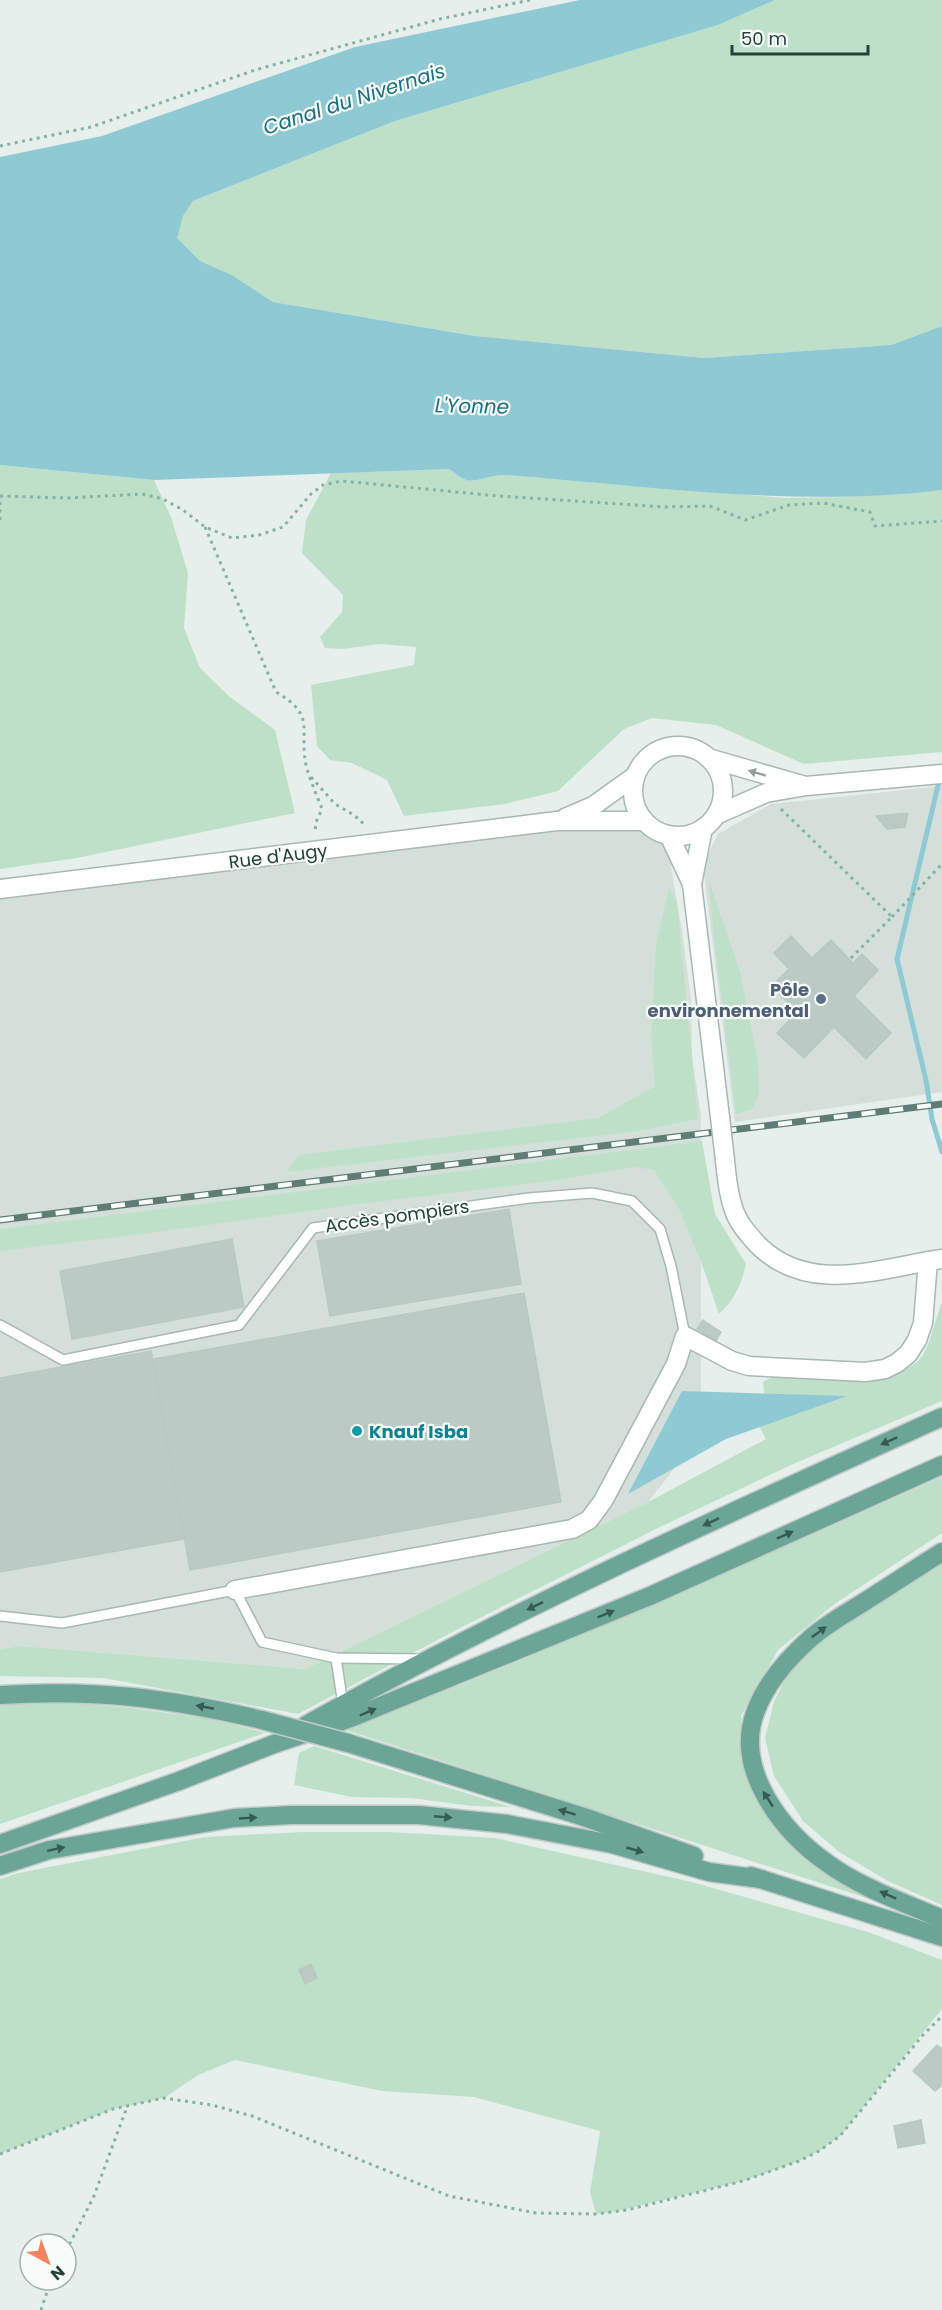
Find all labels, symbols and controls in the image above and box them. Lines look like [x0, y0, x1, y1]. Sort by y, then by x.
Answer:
scale bar [732, 18, 868, 56]
text: 50 m [741, 26, 787, 51]
water label: Canal du Nivernais [259, 56, 449, 142]
water label: L'Yonne [435, 391, 509, 421]
one-way arrow [748, 767, 766, 777]
street label: Rue d'Augy [227, 838, 329, 874]
place label: Pôle environnemental [648, 977, 809, 1023]
marker: Pôle environnemental [814, 992, 828, 1006]
street label: Accès pompiers [323, 1194, 471, 1238]
place label: Knauf Isba [369, 1419, 468, 1444]
marker: Knauf Isba [350, 1424, 364, 1438]
one-way arrow [880, 1437, 897, 1446]
one-way arrow [702, 1517, 720, 1527]
one-way arrow [776, 1530, 794, 1540]
one-way arrow [526, 1600, 544, 1610]
one-way arrow [598, 1609, 616, 1619]
one-way arrow [811, 1626, 827, 1638]
one-way arrow [195, 1702, 214, 1711]
one-way arrow [359, 1707, 377, 1717]
one-way arrow [762, 1791, 773, 1807]
one-way arrow [558, 1807, 576, 1816]
one-way arrow [239, 1813, 258, 1822]
one-way arrow [434, 1813, 453, 1822]
one-way arrow [47, 1844, 66, 1853]
one-way arrow [626, 1846, 644, 1856]
one-way arrow [880, 1891, 897, 1900]
north arrow [18, 2232, 78, 2292]
text: N [45, 2260, 70, 2286]

